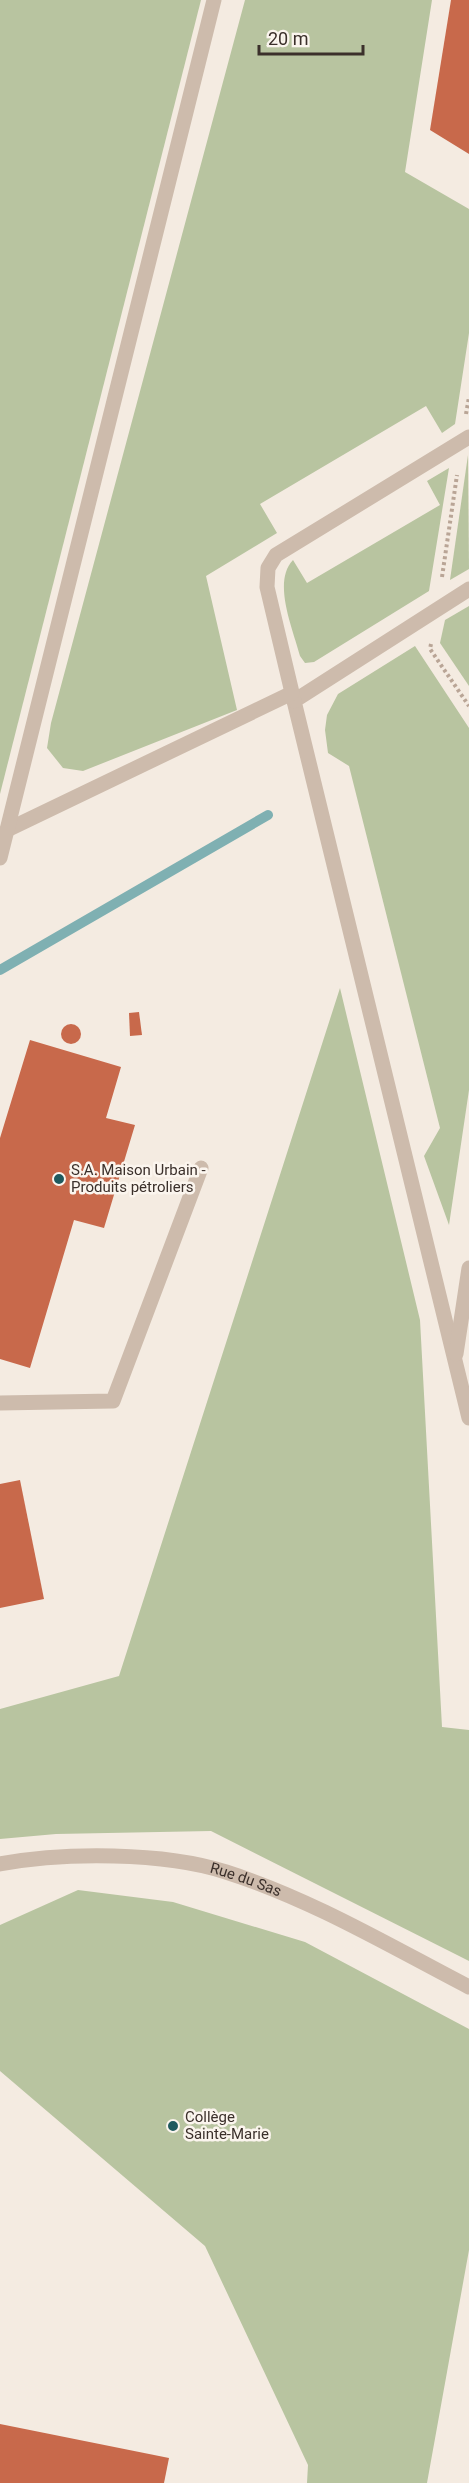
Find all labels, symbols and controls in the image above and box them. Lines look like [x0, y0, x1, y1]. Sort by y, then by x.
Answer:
scale bar [259, 18, 362, 56]
text: 20 m [268, 28, 308, 49]
place label: S.A. Maison Urbain - Produits pétroliers [71, 1161, 206, 1196]
marker: S.A. Maison Urbain - Produits pétroliers [52, 1172, 66, 1186]
street label: Rue du Sas [208, 1859, 284, 1901]
place label: Collège Sainte-Marie [185, 2108, 269, 2143]
marker: Collège Sainte-Marie [166, 2119, 180, 2133]

